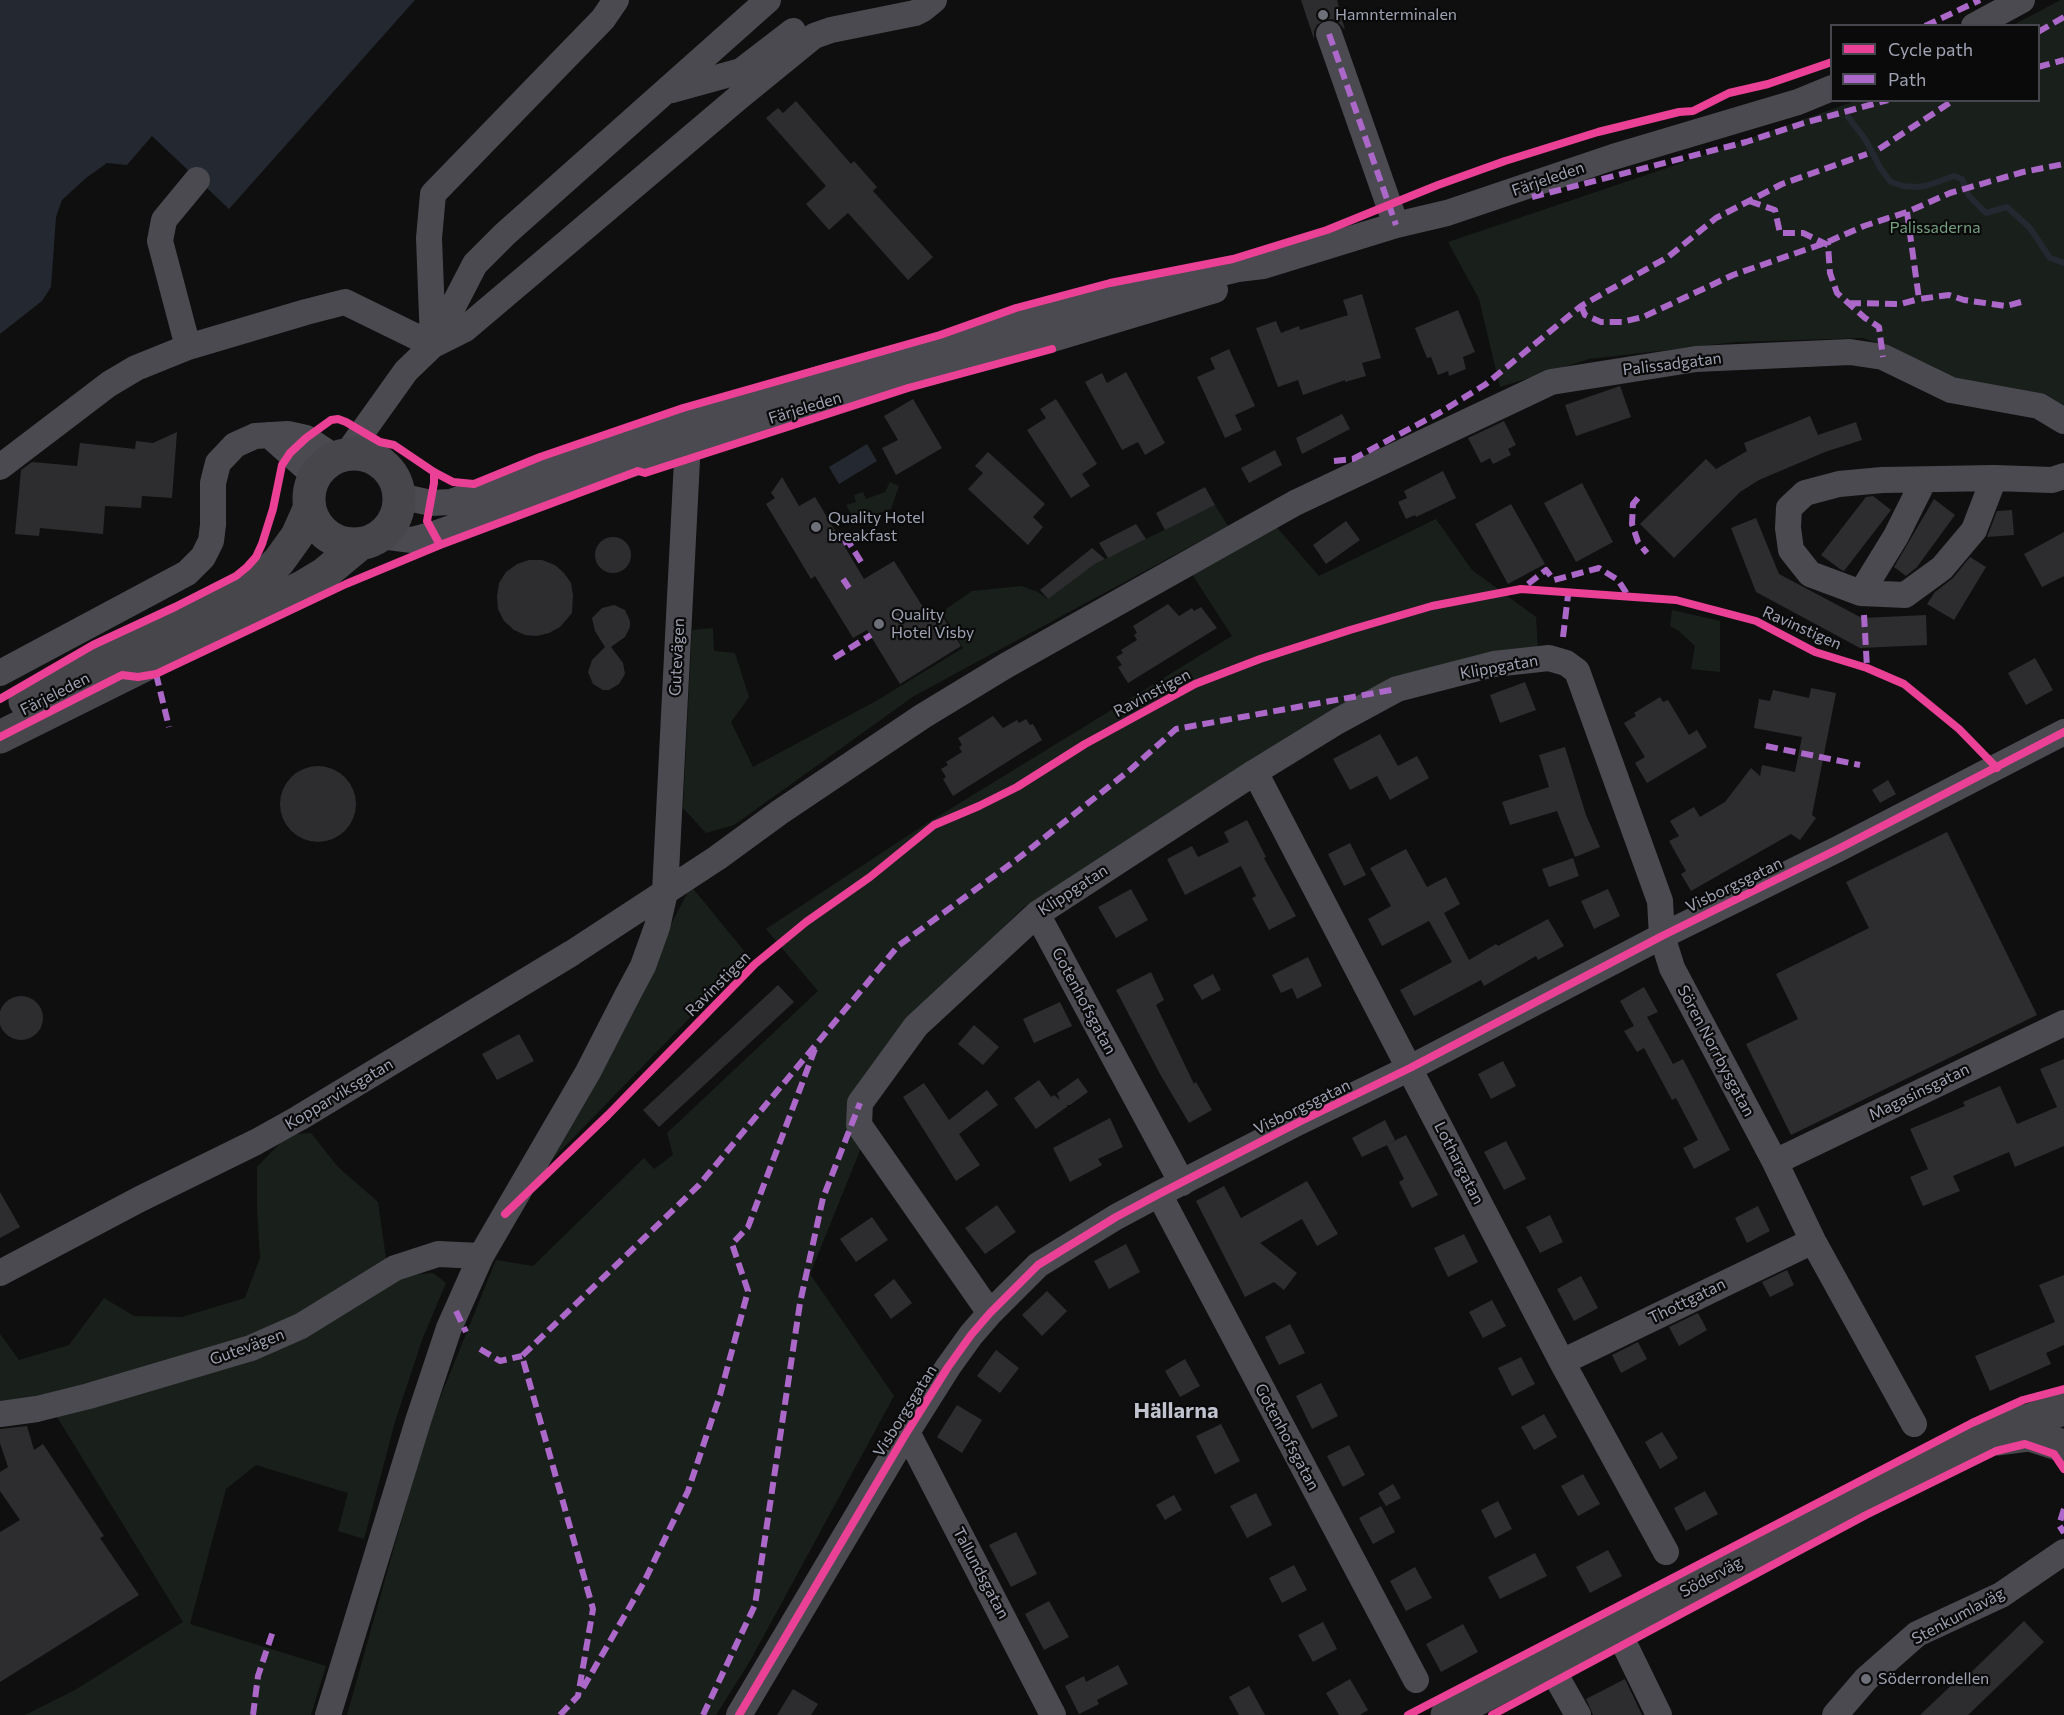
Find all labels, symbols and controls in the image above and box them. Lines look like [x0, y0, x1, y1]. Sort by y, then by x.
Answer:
place label: Hamnterminalen [1335, 5, 1457, 25]
marker: Hamnterminalen [1316, 8, 1330, 22]
legend [1830, 24, 2040, 102]
text: Cycle path [1888, 38, 1973, 60]
text: Path [1888, 68, 1926, 90]
street label: Färjeleden [1509, 158, 1587, 200]
park label: Palissaderna [1889, 218, 1981, 238]
street label: Palissadgatan [1621, 348, 1723, 380]
street label: Färjeleden [766, 388, 844, 428]
place label: Quality Hotel breakfast [828, 508, 925, 546]
marker: Quality Hotel breakfast [809, 520, 823, 534]
street label: Ravinstigen [1760, 602, 1844, 654]
place label: Quality Hotel Visby [891, 605, 974, 643]
marker: Quality Hotel Visby [872, 617, 886, 631]
street label: Gutevägen [665, 618, 689, 696]
street label: Klippgatan [1459, 651, 1539, 683]
street label: Ravinstigen [1110, 665, 1194, 721]
street label: Färjeleden [17, 668, 93, 720]
street label: Visborgsgatan [1683, 853, 1785, 917]
street label: Klippgatan [1035, 860, 1111, 920]
street label: Gotenhofsgatan [1048, 944, 1120, 1058]
street label: Ravinstigen [681, 947, 755, 1021]
street label: Sören Norrbysgatan [1673, 982, 1759, 1120]
street label: Kopparviksgatan [281, 1054, 397, 1134]
street label: Magasinsgatan [1866, 1059, 1972, 1125]
street label: Visborgsgatan [1251, 1075, 1353, 1139]
street label: Lothargatan [1430, 1118, 1488, 1208]
street label: Thottgatan [1645, 1274, 1729, 1328]
street label: Gutevägen [207, 1325, 287, 1369]
street label: Visborgsgatan [869, 1361, 941, 1461]
street label: Gotenhofsgatan [1251, 1380, 1323, 1494]
district label: Hällarna [1134, 1398, 1218, 1424]
street label: Tallundsgatan [949, 1524, 1013, 1622]
street label: Söderväg [1676, 1553, 1746, 1601]
street label: Stenkumlaväg [1908, 1584, 2008, 1648]
place label: Söderrondellen [1878, 1669, 1989, 1689]
marker: Söderrondellen [1859, 1672, 1873, 1686]

